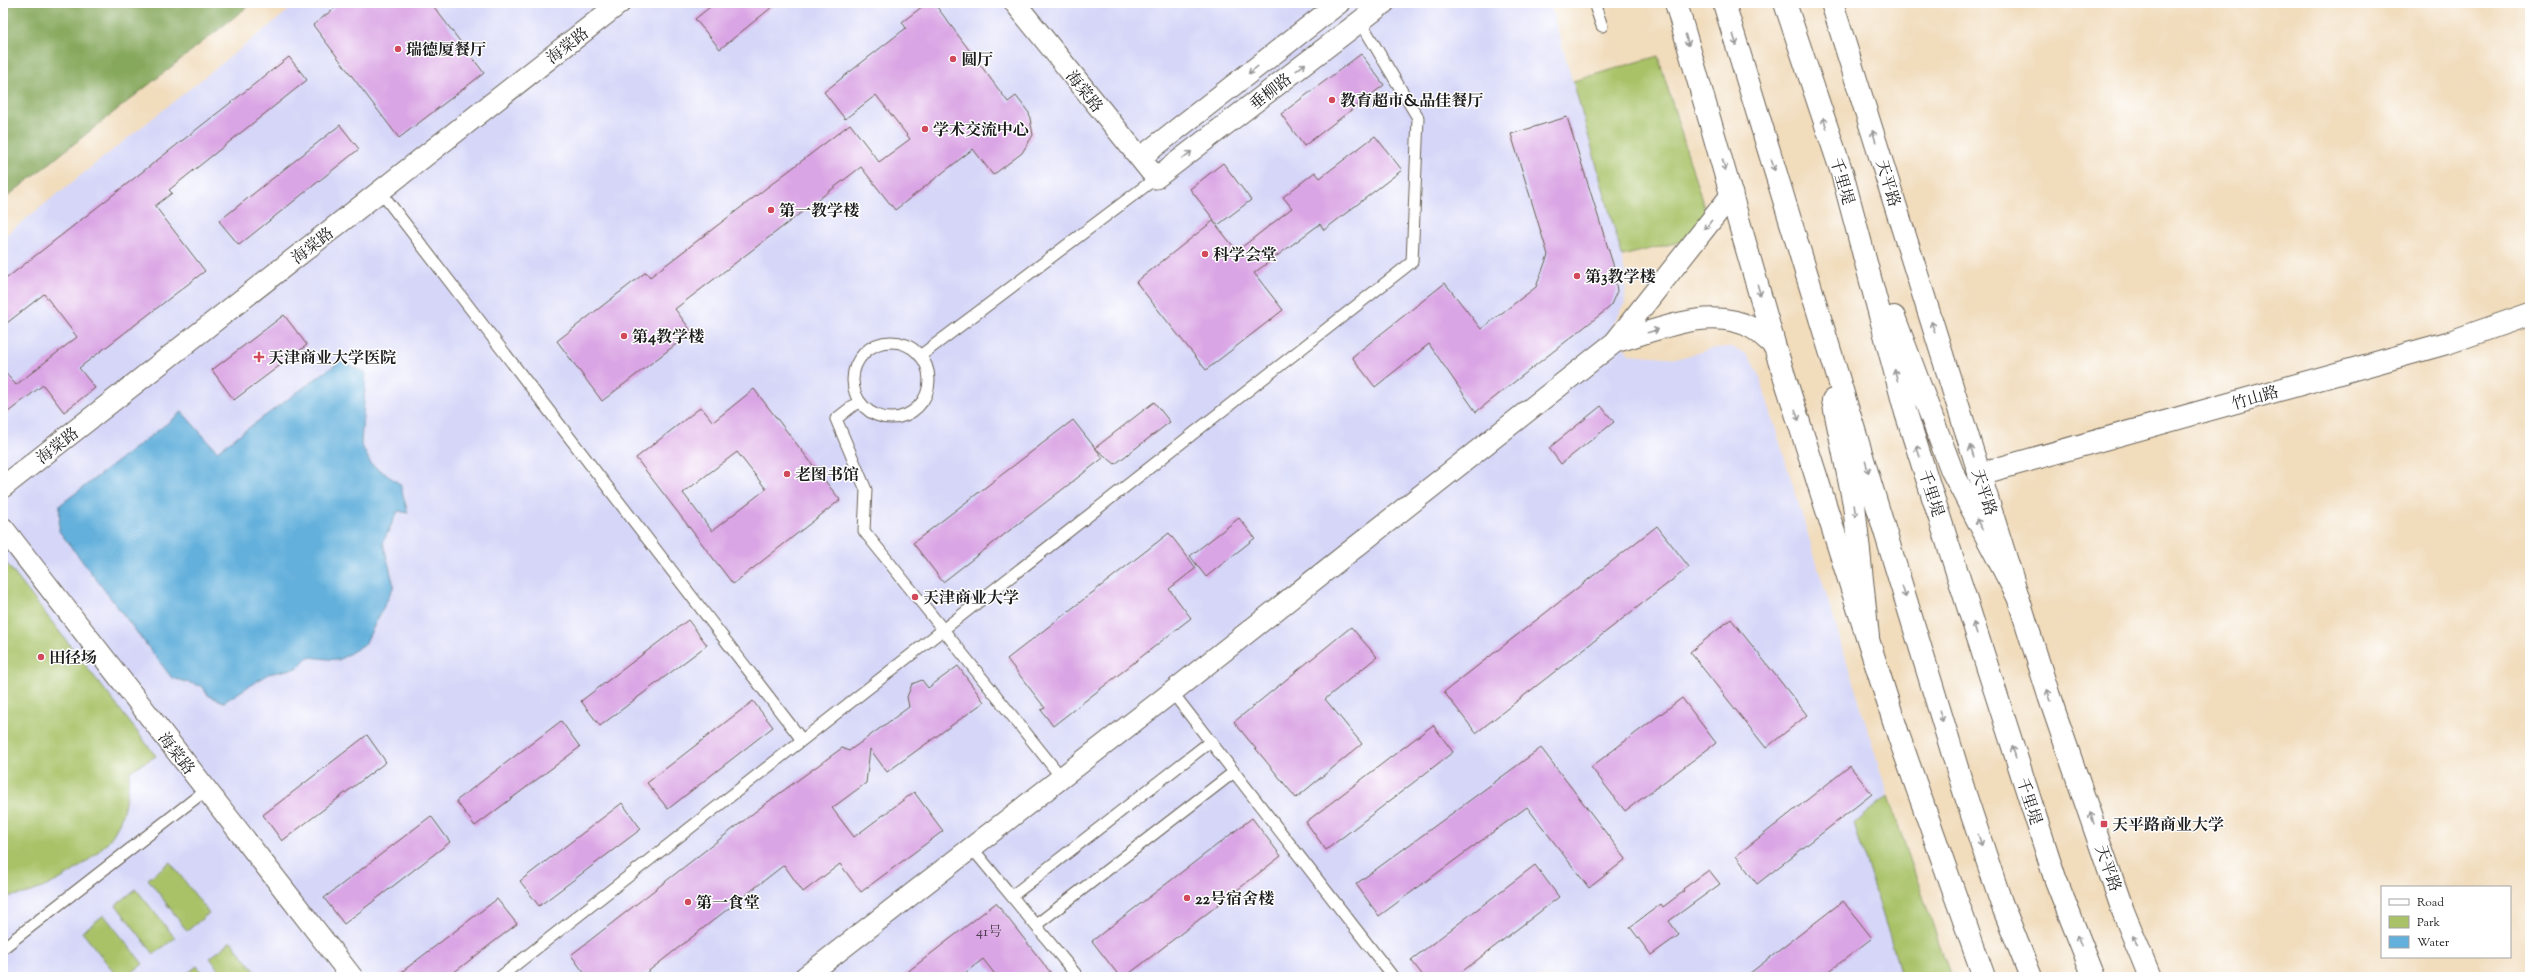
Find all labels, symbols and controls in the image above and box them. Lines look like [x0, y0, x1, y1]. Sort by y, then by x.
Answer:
street label: 海棠路 [543, 23, 595, 71]
one-way arrow [1684, 34, 1691, 47]
one-way arrow [1732, 34, 1739, 47]
place label: 瑞德厦餐厅 [406, 40, 486, 63]
marker: 瑞德厦餐厅 [393, 44, 403, 54]
place label: 圆厅 [961, 50, 993, 73]
marker: 圆厅 [948, 54, 958, 64]
one-way arrow [1295, 62, 1306, 71]
one-way arrow [1248, 66, 1259, 74]
street label: 海棠路 [1059, 67, 1107, 118]
street label: 垂柳路 [1246, 69, 1298, 117]
place label: 教育超市&品佳餐厅 [1340, 91, 1483, 114]
marker: 教育超市&品佳餐厅 [1327, 95, 1337, 105]
one-way arrow [1821, 117, 1828, 130]
place label: 学术交流中心 [933, 120, 1029, 143]
marker: 学术交流中心 [920, 124, 930, 134]
one-way arrow [1870, 129, 1877, 142]
one-way arrow [1181, 150, 1192, 159]
street label: 千里堤 [1823, 155, 1858, 208]
street label: 天平路 [1869, 157, 1905, 210]
one-way arrow [1721, 158, 1728, 171]
one-way arrow [1770, 158, 1777, 171]
place label: 第一教学楼 [779, 201, 859, 224]
marker: 第一教学楼 [766, 205, 776, 215]
one-way arrow [1704, 219, 1712, 230]
street label: 海棠路 [288, 223, 340, 271]
place label: 科学会堂 [1213, 245, 1277, 268]
marker: 科学会堂 [1200, 249, 1210, 259]
place label: 第3教学楼 [1585, 267, 1655, 290]
marker: 第3教学楼 [1572, 271, 1582, 281]
one-way arrow [1756, 284, 1763, 297]
one-way arrow [1929, 320, 1936, 333]
place label: 第4教学楼 [632, 327, 704, 350]
one-way arrow [1646, 327, 1659, 335]
marker: 第4教学楼 [619, 331, 629, 341]
place label: 天津商业大学医院 [268, 348, 396, 371]
marker: 天津商业大学医院 [253, 351, 265, 363]
one-way arrow [1892, 369, 1899, 382]
street label: 竹山路 [2229, 382, 2282, 417]
one-way arrow [1794, 408, 1801, 421]
street label: 海棠路 [33, 423, 85, 471]
one-way arrow [1968, 444, 1975, 457]
one-way arrow [1914, 445, 1921, 458]
one-way arrow [1864, 460, 1871, 473]
place label: 老图书馆 [795, 465, 859, 488]
street label: 天平路 [1964, 466, 2001, 519]
street label: 千里堤 [1911, 467, 1948, 520]
marker: 老图书馆 [782, 469, 792, 479]
one-way arrow [1851, 504, 1859, 517]
one-way arrow [1974, 518, 1982, 530]
one-way arrow [1901, 585, 1908, 598]
place label: 天津商业大学 [923, 588, 1019, 611]
marker: 天津商业大学 [910, 592, 920, 602]
one-way arrow [1971, 622, 1978, 635]
place label: 田径场 [49, 648, 97, 671]
marker: 田径场 [36, 652, 46, 662]
one-way arrow [2045, 690, 2053, 702]
one-way arrow [1938, 709, 1945, 722]
street label: 海棠路 [151, 729, 199, 781]
one-way arrow [2010, 746, 2017, 759]
street label: 千里堤 [2009, 775, 2046, 828]
one-way arrow [2087, 813, 2095, 825]
place label: 天平路商业大学 [2112, 815, 2224, 838]
marker: 天平路商业大学 [2099, 819, 2109, 829]
one-way arrow [1977, 833, 1984, 846]
street label: 天平路 [2088, 842, 2125, 895]
legend [2381, 886, 2511, 958]
place label: 22号宿舍楼 [1195, 889, 1274, 912]
place label: 第一食堂 [696, 893, 760, 916]
marker: 22号宿舍楼 [1182, 893, 1192, 903]
text: Road [2417, 894, 2444, 912]
marker: 第一食堂 [683, 897, 693, 907]
text: Park [2417, 914, 2440, 932]
house number: 41号 [976, 923, 1002, 943]
text: Water [2417, 934, 2450, 952]
one-way arrow [2075, 935, 2083, 947]
one-way arrow [2131, 935, 2139, 947]

